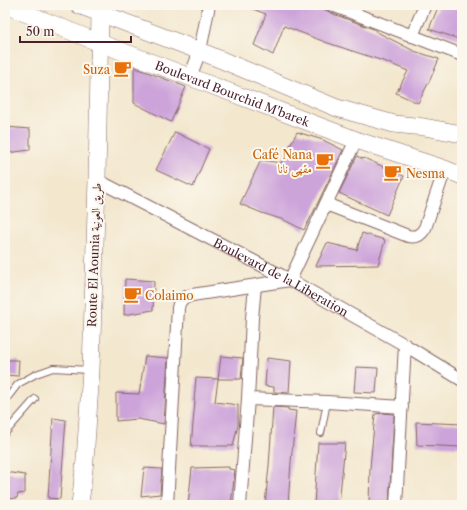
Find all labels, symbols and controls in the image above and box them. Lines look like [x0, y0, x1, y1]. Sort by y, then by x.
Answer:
scale bar [20, 18, 131, 44]
text: 50 m [26, 24, 55, 39]
street label: Boulevard Bourchid M'barek [153, 57, 313, 130]
cafe icon: Suza [113, 59, 133, 79]
place label: Suza [83, 62, 111, 77]
place label: Café Nana مقهى نانا [253, 147, 313, 178]
cafe icon: Café Nana مقهى نانا [315, 151, 335, 171]
cafe icon: Nesma [383, 163, 403, 183]
place label: Nesma [406, 166, 446, 181]
street label: Route El Aounia طريق العونية [84, 182, 105, 327]
street label: Boulevard de la Liberation [211, 234, 352, 319]
cafe icon: Colaimo [122, 285, 142, 305]
place label: Colaimo [145, 288, 194, 303]

